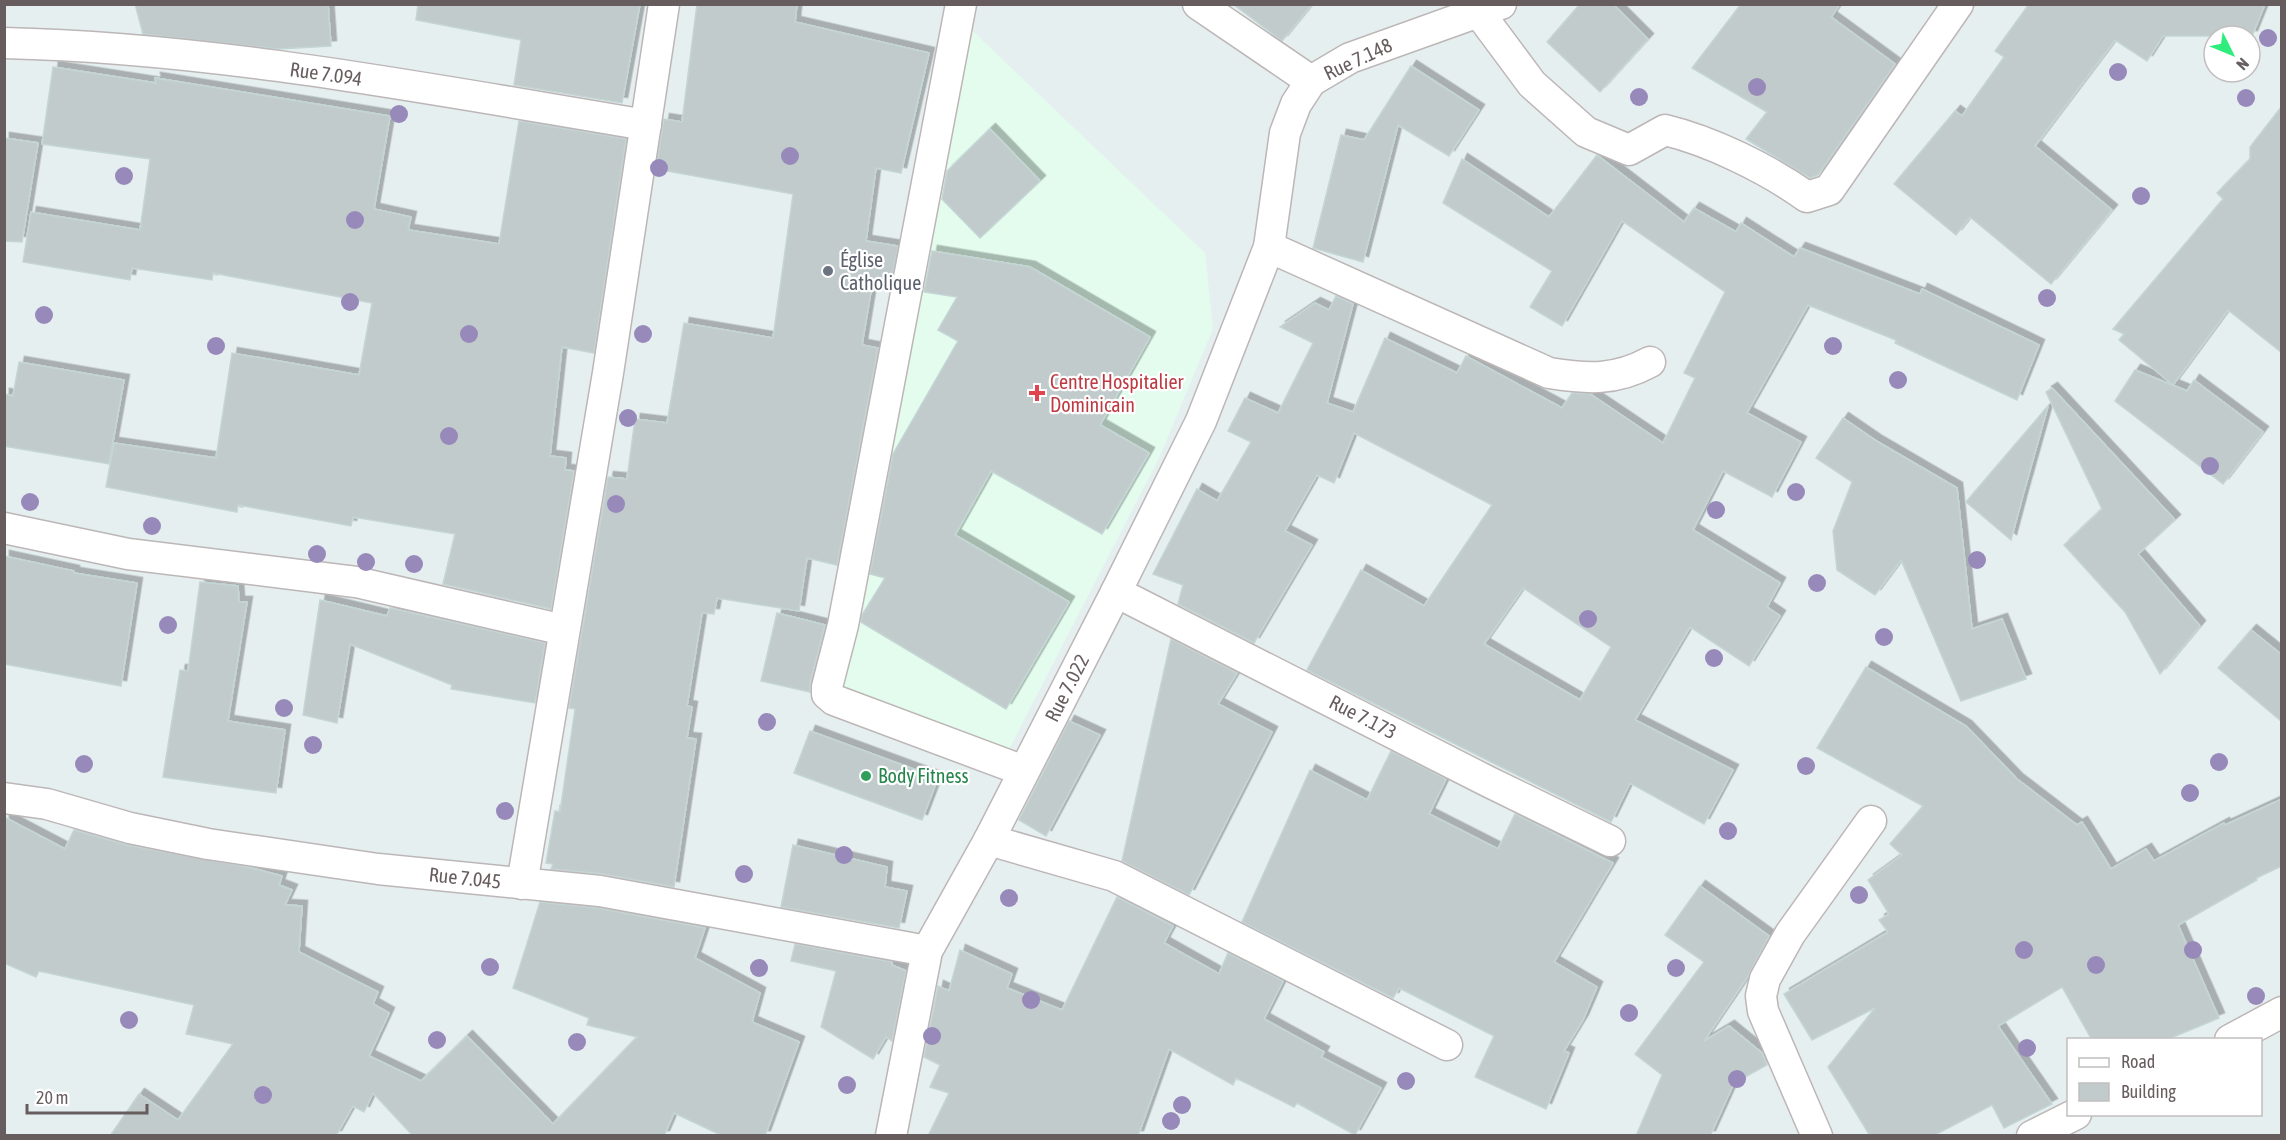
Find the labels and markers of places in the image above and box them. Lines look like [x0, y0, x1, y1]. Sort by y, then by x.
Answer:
place label: Église Catholique [840, 248, 921, 294]
marker: Église Catholique [821, 264, 835, 278]
place label: Centre Hospitalier Dominicain [1050, 370, 1184, 416]
marker: Centre Hospitalier Dominicain [1028, 384, 1046, 402]
place label: Body Fitness [878, 764, 969, 787]
marker: Body Fitness [859, 769, 873, 783]

